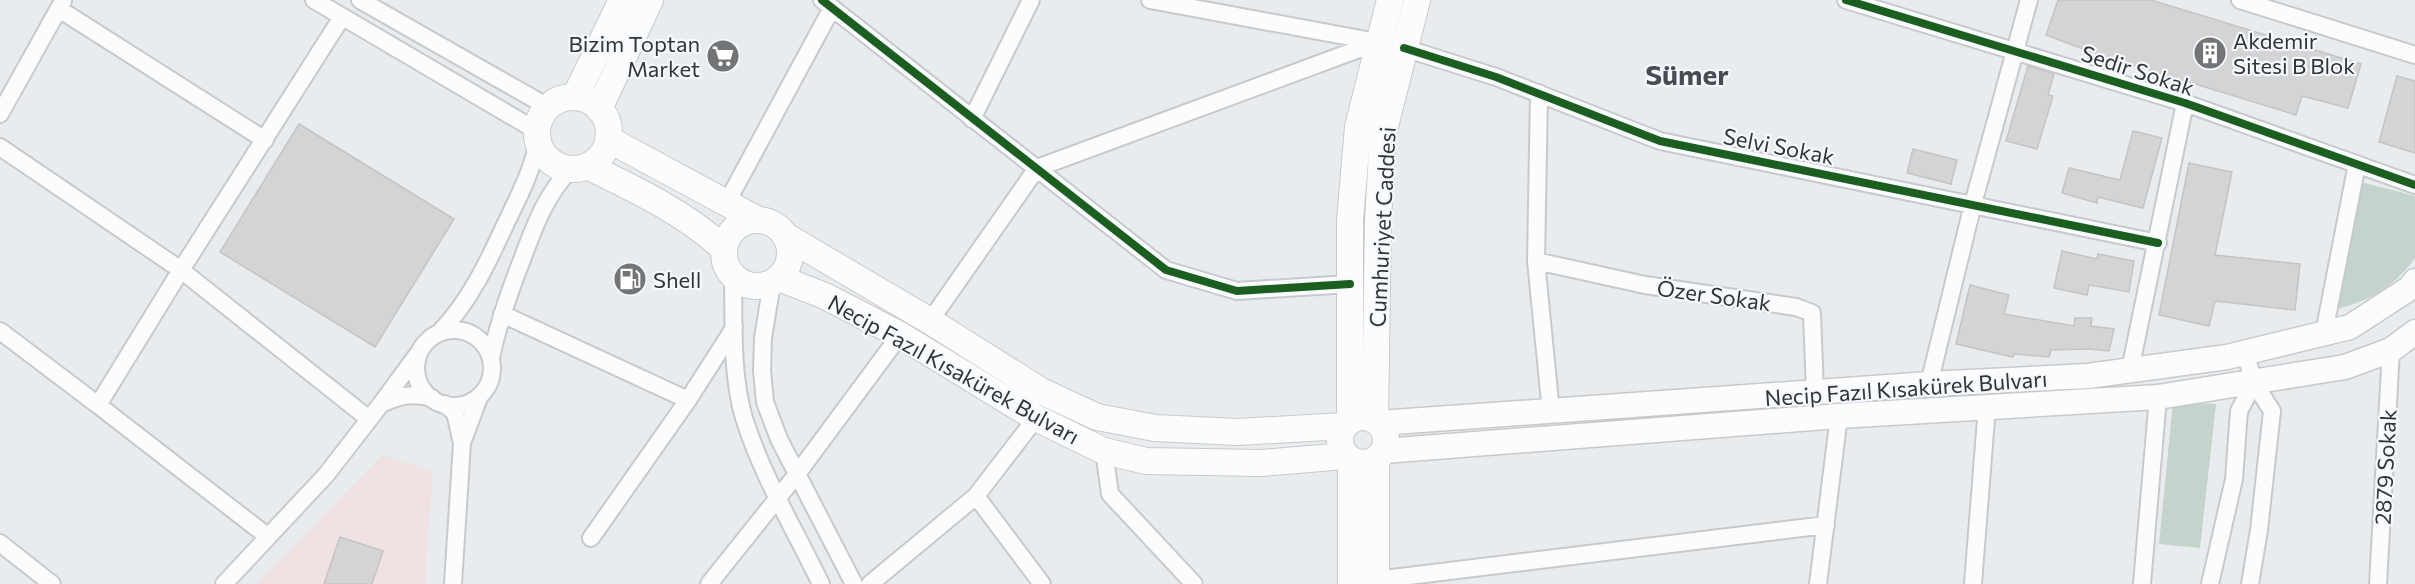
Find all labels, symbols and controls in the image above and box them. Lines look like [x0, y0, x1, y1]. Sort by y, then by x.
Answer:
place label: Akdemir Sitesi B Blok [2233, 27, 2355, 79]
place label: Bizim Toptan Market [569, 30, 700, 82]
building icon: Akdemir Sitesi B Blok [2192, 35, 2228, 71]
supermarket icon: Bizim Toptan Market [705, 38, 741, 74]
street label: Sedir Sokak [2078, 39, 2198, 101]
district label: Sümer [1645, 57, 1729, 91]
street label: Selvi Sokak [1721, 122, 1837, 170]
street label: Cumhuriyet Caddesi [1363, 126, 1401, 328]
fuel station icon: Shell [612, 261, 648, 297]
place label: Shell [653, 266, 701, 293]
street label: Özer Sokak [1655, 274, 1773, 316]
street label: Necip Fazıl Kısakürek Bulvarı [824, 288, 1084, 450]
street label: Necip Fazıl Kısakürek Bulvarı [1764, 365, 2048, 411]
street label: 2879 Sokak [2368, 408, 2402, 526]

